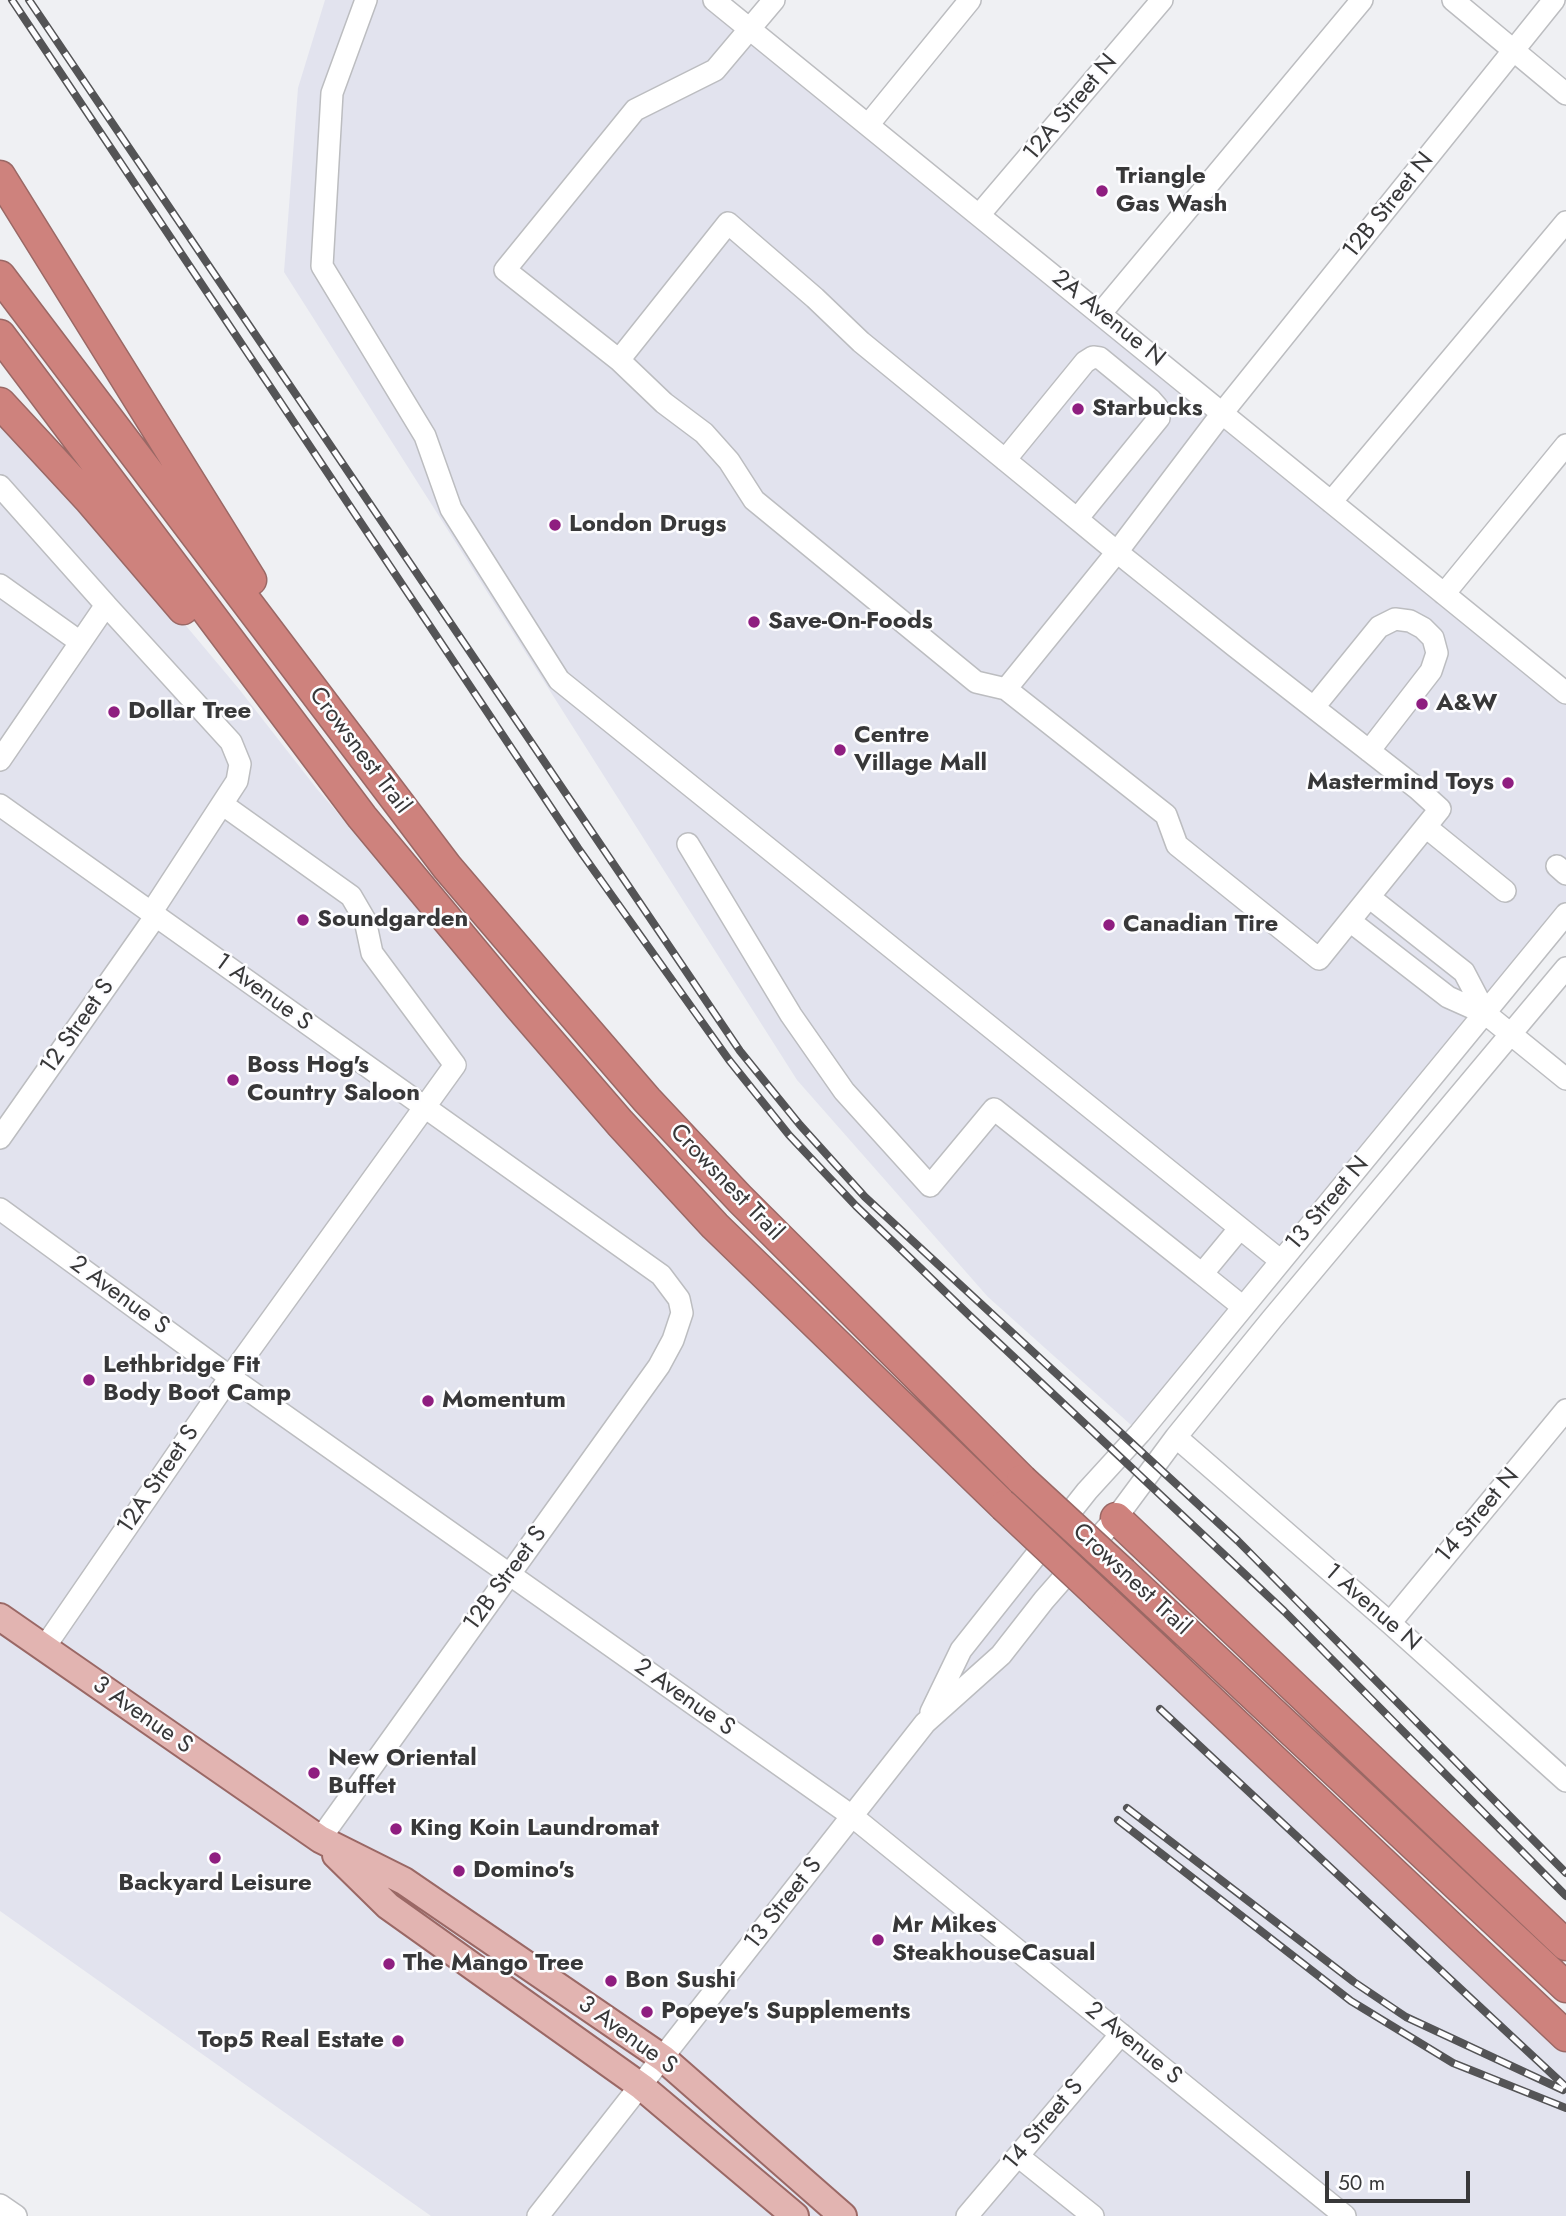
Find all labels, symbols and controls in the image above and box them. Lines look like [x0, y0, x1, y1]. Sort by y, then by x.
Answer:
street label: 12A Street N [1018, 49, 1124, 167]
street label: 12B Street N [1337, 147, 1441, 265]
place label: Triangle Gas Wash [1116, 163, 1227, 219]
marker: Triangle Gas Wash [1094, 183, 1110, 199]
street label: 2A Avenue N [1046, 265, 1170, 373]
place label: Starbucks [1092, 395, 1203, 423]
marker: Starbucks [1070, 401, 1086, 417]
place label: London Drugs [569, 511, 726, 539]
marker: London Drugs [547, 517, 563, 533]
place label: Save-On-Foods [768, 608, 933, 636]
marker: Save-On-Foods [746, 614, 762, 630]
street label: Crowsnest Trail [302, 682, 416, 820]
place label: A&W [1436, 690, 1497, 718]
marker: A&W [1414, 696, 1430, 712]
place label: Dollar Tree [128, 698, 251, 726]
marker: Dollar Tree [106, 704, 122, 720]
place label: Centre Village Mall [854, 722, 987, 778]
marker: Centre Village Mall [832, 742, 848, 758]
place label: Mastermind Toys [1307, 769, 1494, 797]
marker: Mastermind Toys [1500, 775, 1516, 791]
place label: Soundgarden [317, 906, 468, 934]
place label: Canadian Tire [1123, 911, 1278, 939]
marker: Soundgarden [295, 912, 311, 928]
marker: Canadian Tire [1101, 917, 1117, 933]
street label: 1 Avenue S [209, 948, 317, 1038]
street label: 12 Street S [35, 974, 121, 1080]
place label: Boss Hog's Country Saloon [247, 1052, 420, 1108]
marker: Boss Hog's Country Saloon [225, 1072, 241, 1088]
street label: Crowsnest Trail [663, 1119, 789, 1247]
street label: 13 Street N [1280, 1151, 1376, 1257]
street label: 2 Avenue S [64, 1250, 174, 1342]
place label: Lethbridge Fit Body Boot Camp [103, 1352, 291, 1408]
marker: Lethbridge Fit Body Boot Camp [81, 1372, 97, 1388]
place label: Momentum [442, 1387, 566, 1415]
marker: Momentum [420, 1393, 436, 1409]
street label: 12A Street S [112, 1420, 206, 1540]
street label: 14 Street N [1430, 1463, 1526, 1569]
street label: Crowsnest Trail [1066, 1518, 1196, 1642]
street label: 12B Street S [458, 1521, 554, 1637]
street label: 1 Avenue N [1318, 1558, 1426, 1658]
street label: 2 Avenue S [628, 1653, 740, 1743]
street label: 3 Avenue S [86, 1671, 198, 1761]
place label: New Oriental Buffet [328, 1745, 477, 1801]
marker: New Oriental Buffet [306, 1765, 322, 1781]
place label: King Koin Laundromat [410, 1815, 659, 1843]
marker: King Koin Laundromat [388, 1821, 404, 1837]
marker: Backyard Leisure [207, 1850, 223, 1866]
street label: 13 Street S [739, 1852, 829, 1956]
place label: Domino's [473, 1857, 574, 1885]
marker: Domino's [451, 1863, 467, 1879]
place label: Backyard Leisure [118, 1870, 312, 1898]
place label: Mr Mikes SteakhouseCasual [892, 1912, 1095, 1968]
marker: Mr Mikes SteakhouseCasual [870, 1932, 886, 1948]
place label: The Mango Tree [403, 1950, 584, 1978]
marker: The Mango Tree [381, 1956, 397, 1972]
place label: Bon Sushi [625, 1967, 736, 1995]
marker: Bon Sushi [603, 1973, 619, 1989]
street label: 3 Avenue S [572, 1990, 682, 2082]
street label: 2 Avenue S [1079, 1996, 1187, 2092]
place label: Popeye's Supplements [661, 1998, 910, 2026]
marker: Popeye's Supplements [639, 2004, 655, 2020]
place label: Top5 Real Estate [198, 2027, 384, 2055]
marker: Top5 Real Estate [390, 2033, 406, 2049]
street label: 14 Street S [998, 2074, 1090, 2176]
scale bar [1328, 2156, 1473, 2200]
text: 50 m [1338, 2168, 1385, 2198]

